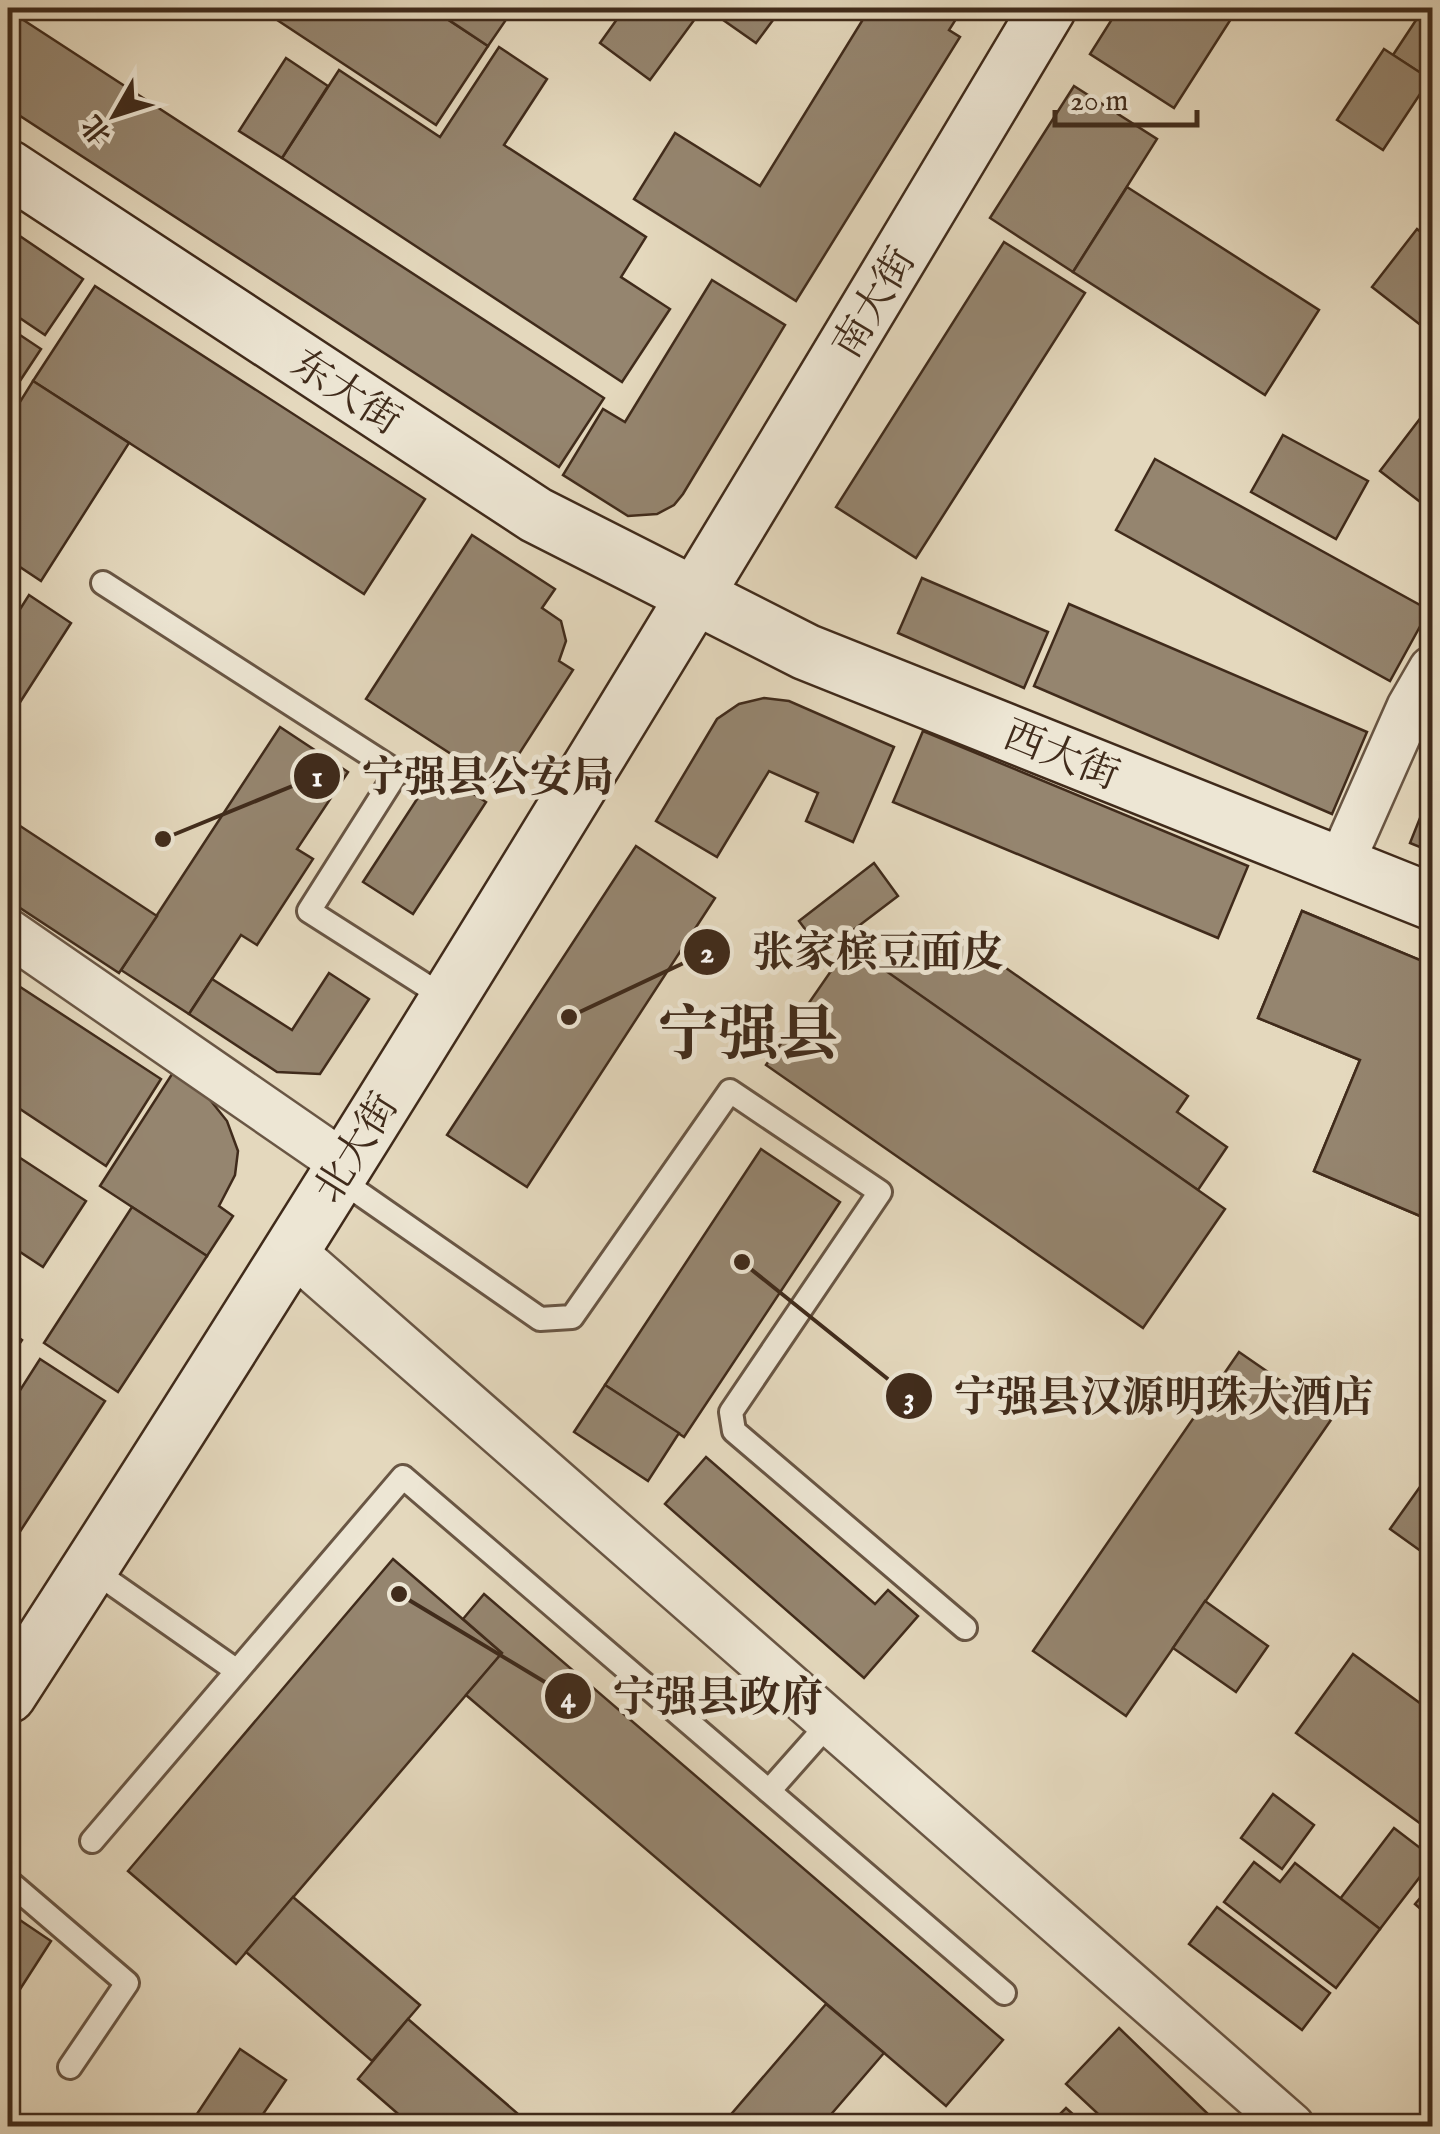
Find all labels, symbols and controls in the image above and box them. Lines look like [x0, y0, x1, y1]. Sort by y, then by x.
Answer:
north arrow [65, 65, 165, 165]
scale bar [1055, 65, 1198, 127]
text: 20 m [1070, 83, 1129, 121]
text: 北 [75, 107, 120, 151]
street label: 南大街 [823, 239, 929, 368]
street label: 东大街 [281, 340, 409, 448]
street label: 西大街 [996, 711, 1126, 803]
callout: 宁强县公安局 [292, 740, 634, 812]
text: 宁强县公安局 [362, 753, 614, 806]
text: 1 [311, 759, 323, 797]
callout: 张家槟豆面皮 [682, 916, 1024, 988]
text: 张家槟豆面皮 [752, 928, 1004, 981]
text: 2 [700, 935, 714, 973]
district label: 宁强县 [658, 1000, 838, 1076]
street label: 北大街 [305, 1084, 411, 1213]
callout: 宁强县汉源明珠大酒店 [884, 1360, 1394, 1432]
text: 宁强县汉源明珠大酒店 [954, 1373, 1374, 1426]
text: 3 [903, 1380, 915, 1418]
callout: 宁强县政府 [543, 1660, 843, 1732]
text: 宁强县政府 [613, 1673, 823, 1726]
text: 4 [561, 1680, 576, 1718]

